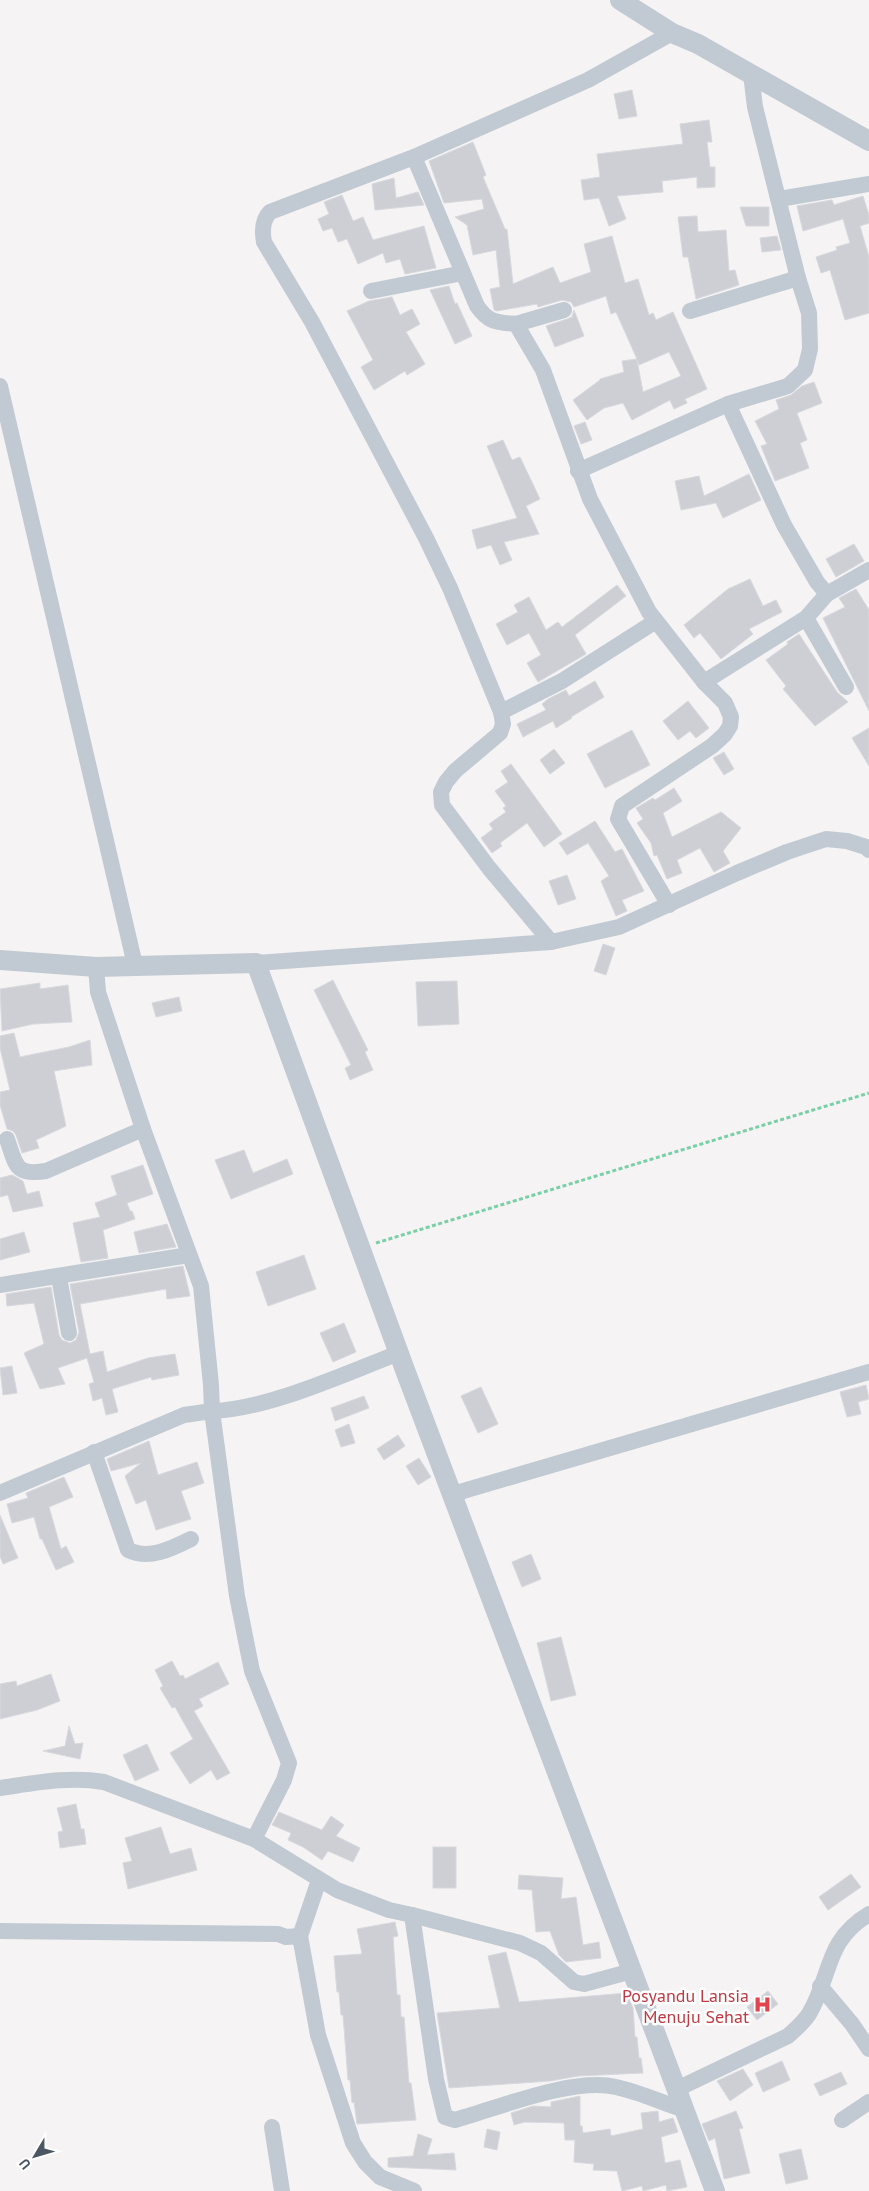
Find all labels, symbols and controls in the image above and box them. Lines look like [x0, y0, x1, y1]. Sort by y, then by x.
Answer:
place label: Posyandu Lansia Menuju Sehat [622, 1984, 749, 2028]
hospital icon: Posyandu Lansia Menuju Sehat [753, 1995, 773, 2015]
north arrow [10, 2131, 60, 2181]
text: U [15, 2155, 35, 2173]

